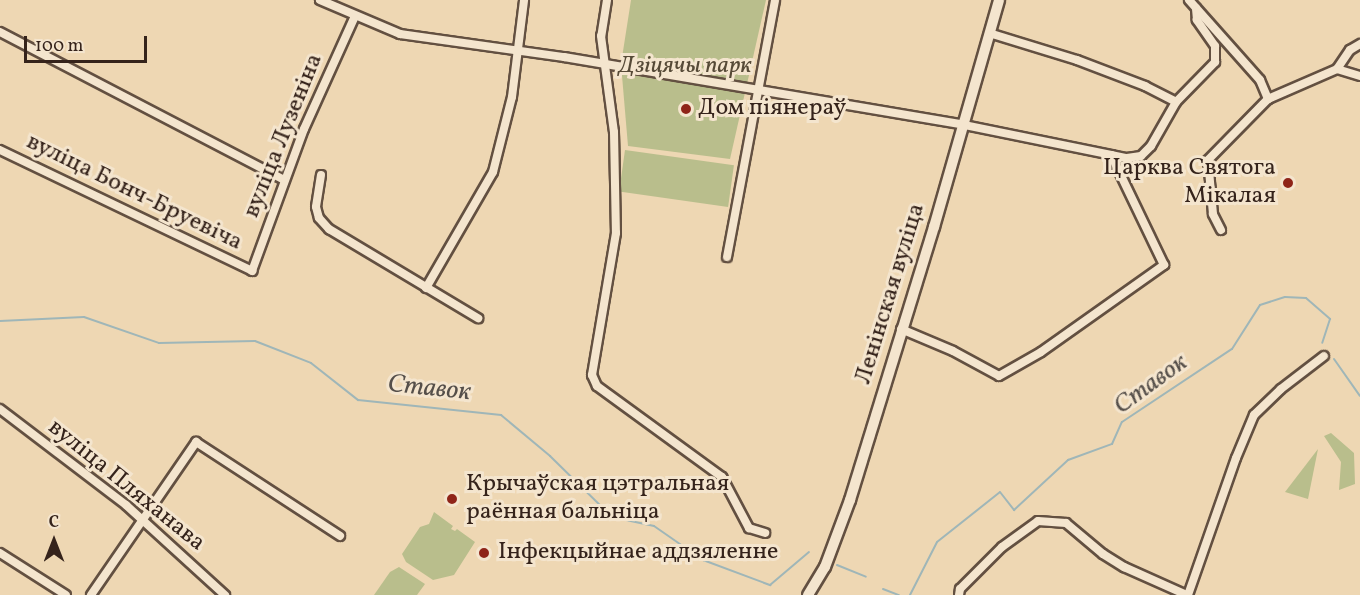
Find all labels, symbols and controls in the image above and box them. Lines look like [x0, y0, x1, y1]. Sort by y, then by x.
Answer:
scale bar [27, 24, 150, 62]
text: 100 m [35, 34, 84, 59]
street label: вуліца Лузеніна [238, 50, 330, 222]
park label: Дзіцячы парк [619, 53, 751, 81]
place label: Дом піянераў [698, 95, 846, 123]
marker: Дом піянераў [679, 102, 693, 116]
street label: вуліца Бонч-Бруевіча [21, 128, 247, 258]
place label: Царква Святога Мікалая [1103, 155, 1276, 211]
marker: Царква Святога Мікалая [1281, 176, 1295, 190]
street label: Ленінская вуліца [850, 200, 932, 388]
water label: Ставок [1108, 348, 1194, 422]
water label: Ставок [386, 369, 472, 409]
street label: вуліца Пляханава [42, 414, 210, 558]
place label: Крычаўская цэтральная раённая бальніца [466, 471, 729, 527]
marker: Крычаўская цэтральная раённая бальніца [443, 490, 461, 508]
north arrow [24, 511, 84, 571]
text: С [49, 512, 59, 534]
place label: Інфекцыйнае аддзяленне [498, 539, 778, 567]
marker: Інфекцыйнае аддзяленне [475, 544, 493, 562]

